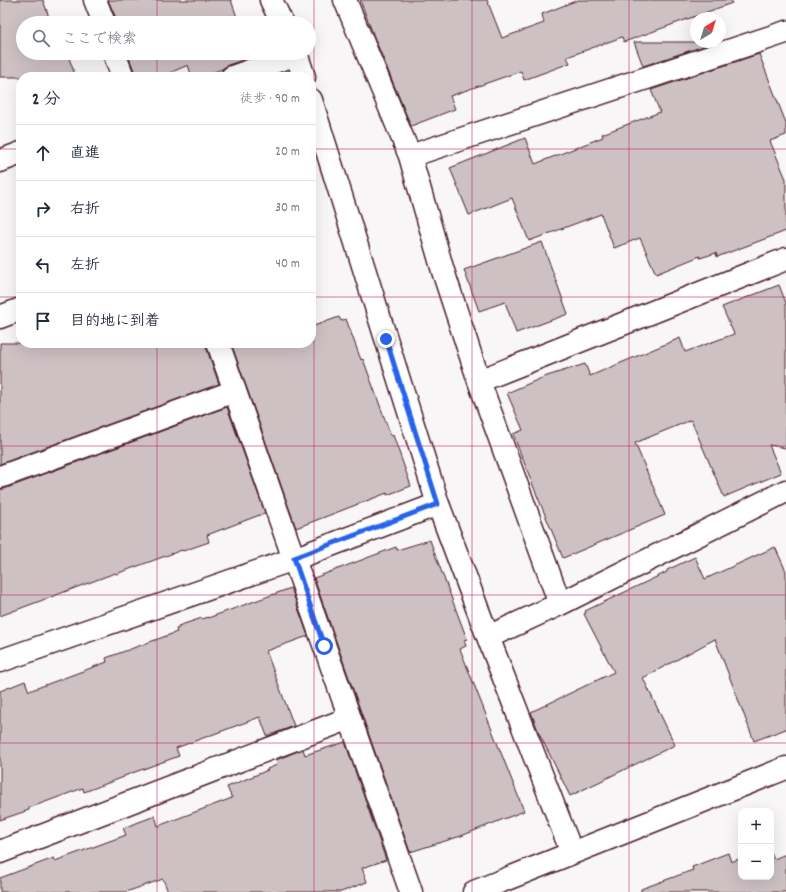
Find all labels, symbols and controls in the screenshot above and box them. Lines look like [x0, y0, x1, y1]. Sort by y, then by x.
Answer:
north arrow [690, 12, 726, 48]
search box [16, 16, 316, 60]
icon: search [30, 27, 52, 49]
text: ここで検索 [62, 29, 137, 51]
text: 2 分 [32, 89, 60, 113]
text: 徒歩 · 90 m [240, 90, 300, 109]
icon: ahead [32, 142, 54, 164]
text: 直進 [70, 143, 100, 165]
text: 20 m [275, 143, 300, 162]
icon: right [32, 198, 54, 220]
text: 右折 [70, 199, 100, 221]
text: 30 m [275, 199, 300, 218]
icon: left [32, 254, 54, 276]
text: 左折 [70, 255, 100, 277]
text: 40 m [276, 255, 300, 274]
icon: arrive [32, 310, 54, 332]
text: 目的地に到着 [70, 311, 160, 333]
route end [377, 330, 395, 348]
route start [315, 637, 333, 655]
map controls [738, 808, 774, 880]
button: + [738, 808, 774, 844]
button: − [738, 844, 774, 880]

